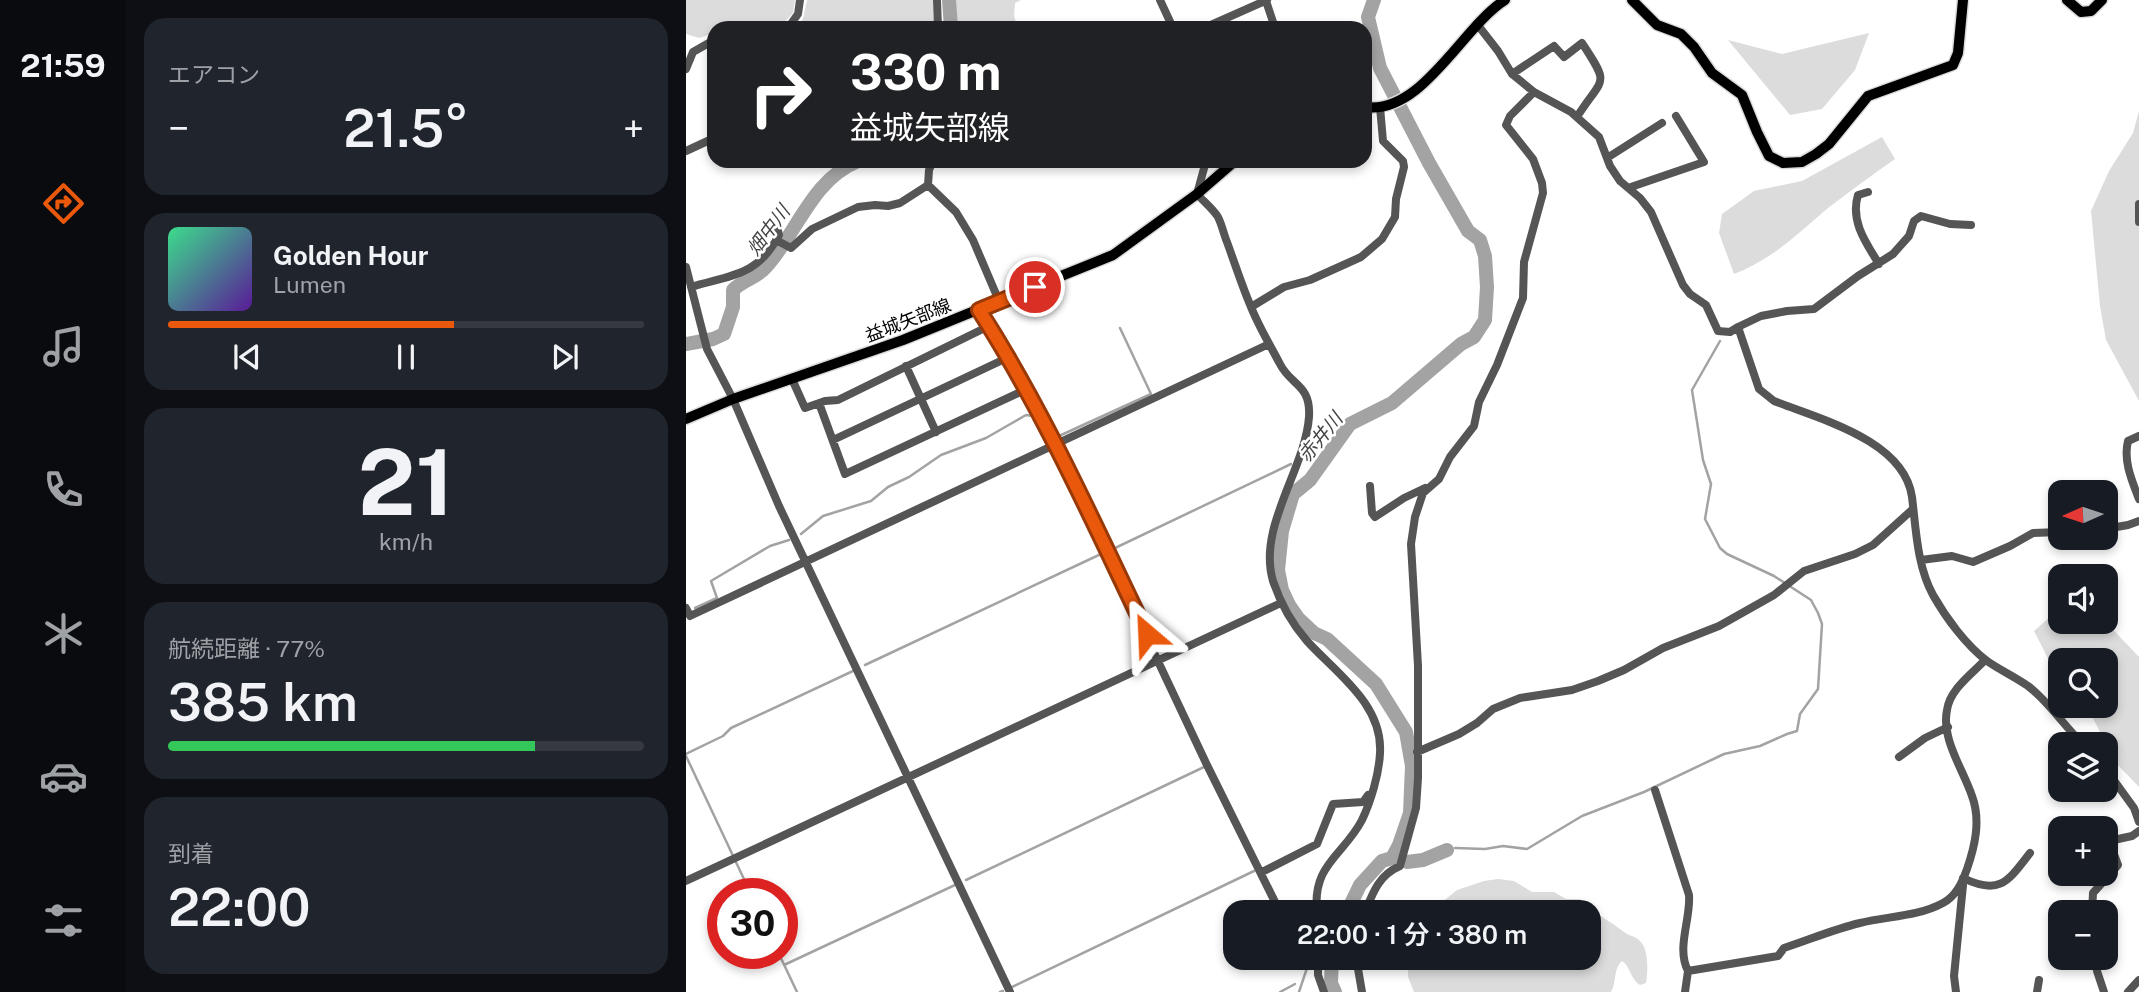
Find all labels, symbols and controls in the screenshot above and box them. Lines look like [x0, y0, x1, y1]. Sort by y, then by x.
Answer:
text: 330 m [850, 43, 1001, 101]
text: 21:59 [20, 47, 106, 84]
icon: right [735, 49, 826, 140]
text: エアコン [168, 61, 260, 88]
text: 21.5° [343, 98, 469, 159]
text: − [168, 106, 189, 151]
text: + [623, 106, 644, 151]
text: 益城矢部線 [850, 109, 1010, 146]
icon: directions [39, 179, 88, 228]
water label: 畑中川 [742, 199, 795, 259]
text: Golden Hour [273, 240, 428, 271]
pin [1005, 257, 1065, 317]
icon: arrive [1016, 268, 1054, 306]
text: Lumen [273, 271, 346, 298]
street label: 益城矢部線 [862, 294, 954, 346]
icon: music [39, 322, 88, 371]
icon: previous [228, 338, 266, 376]
icon: pause [387, 338, 425, 376]
icon: next [546, 338, 584, 376]
water label: 赤井川 [1294, 406, 1348, 466]
text: 21 [358, 429, 454, 535]
icon: phone [39, 465, 88, 514]
north arrow [2048, 480, 2118, 550]
map controls [2048, 480, 2118, 970]
text: km/h [379, 528, 433, 555]
button: sound [2048, 564, 2118, 634]
position arrow [1110, 597, 1184, 671]
icon: climate [39, 609, 88, 658]
text: 航続距離 · 77% [168, 635, 325, 662]
button: search [2048, 648, 2118, 718]
text: 385 km [168, 672, 358, 733]
button: layers [2048, 732, 2118, 802]
icon: car [39, 752, 88, 801]
button: + [2048, 816, 2118, 886]
text: 到着 [168, 840, 214, 867]
text: 22:00 [168, 877, 310, 938]
speed limit sign: 30 [707, 878, 798, 969]
icon: filters [39, 896, 88, 945]
button: − [2048, 900, 2118, 970]
text: 22:00 · 1 分 · 380 m [1297, 919, 1527, 950]

